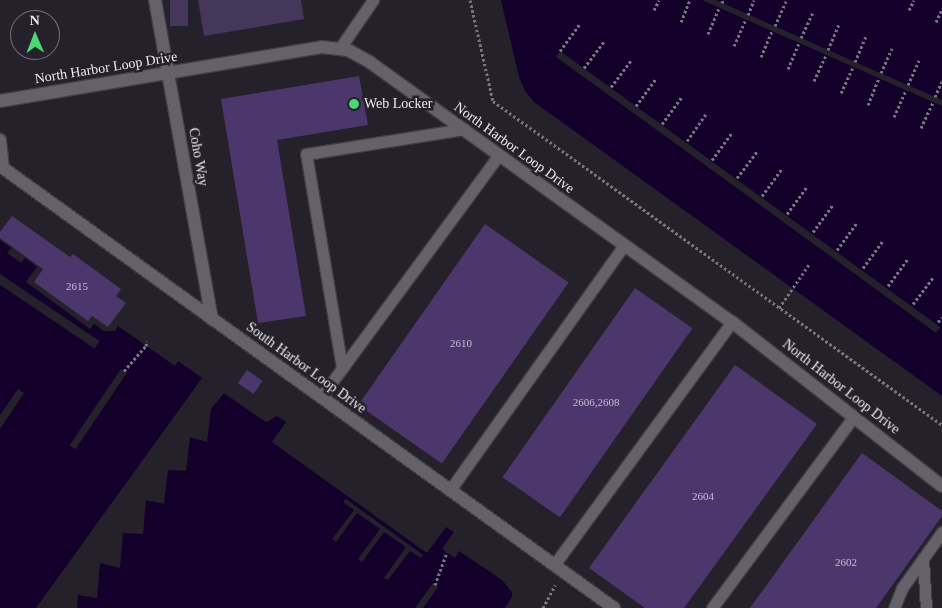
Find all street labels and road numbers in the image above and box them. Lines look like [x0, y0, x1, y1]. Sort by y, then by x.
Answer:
street label: North Harbor Loop Drive [33, 48, 179, 88]
street label: North Harbor Loop Drive [451, 99, 577, 197]
street label: Coho Way [185, 126, 211, 188]
street label: South Harbor Loop Drive [243, 319, 369, 417]
street label: North Harbor Loop Drive [779, 336, 903, 438]

